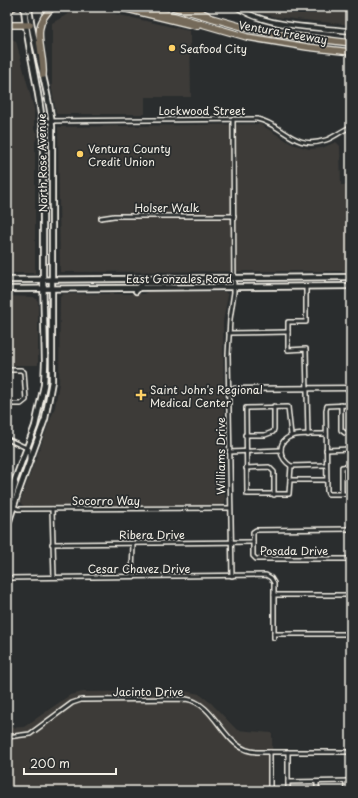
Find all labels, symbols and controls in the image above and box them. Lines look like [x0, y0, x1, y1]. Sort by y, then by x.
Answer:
street label: Ventura Freeway [237, 16, 329, 48]
place label: Seafood City [180, 40, 247, 57]
marker: Seafood City [167, 43, 177, 53]
street label: Lockwood Street [158, 102, 246, 119]
street label: North Rose Avenue [33, 113, 51, 213]
place label: Ventura County Credit Union [88, 140, 171, 170]
marker: Ventura County Credit Union [75, 149, 85, 159]
street label: Holser Walk [134, 199, 200, 216]
street label: East Gonzales Road [126, 270, 233, 287]
place label: Saint John's Regional Medical Center [150, 381, 263, 411]
marker: Saint John's Regional Medical Center [135, 389, 147, 401]
street label: Williams Drive [212, 417, 229, 495]
street label: Socorro Way [72, 492, 140, 509]
street label: Ribera Drive [119, 526, 185, 543]
street label: Posada Drive [260, 542, 328, 559]
street label: Cesar Chavez Drive [88, 560, 190, 577]
street label: Jacinto Drive [113, 683, 184, 700]
scale bar [24, 750, 116, 776]
text: 200 m [30, 754, 70, 772]

